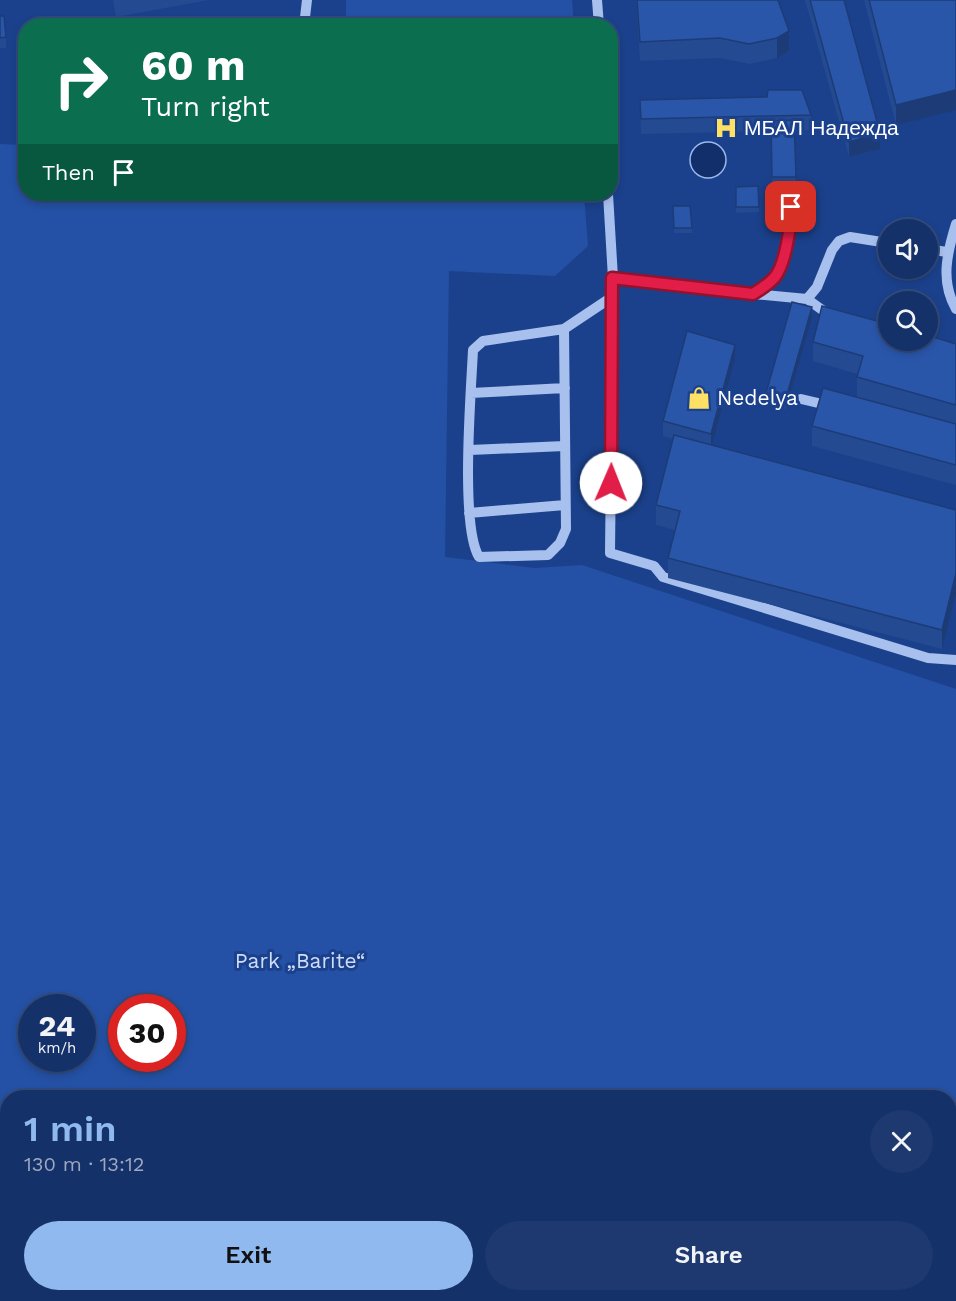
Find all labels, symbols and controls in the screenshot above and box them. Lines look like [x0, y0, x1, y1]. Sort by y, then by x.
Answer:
text: 60 m [141, 41, 245, 90]
icon: right [42, 42, 120, 120]
text: Turn right [141, 91, 270, 123]
hospital icon: МБАЛ Надежда [713, 115, 739, 141]
place label: МБАЛ Надежда [744, 115, 899, 140]
icon: arrive [107, 156, 140, 189]
text: Then [42, 160, 95, 185]
pin [765, 181, 816, 232]
icon: arrive [774, 190, 807, 223]
map controls [878, 219, 938, 351]
button: sound [878, 219, 938, 279]
button: search [878, 291, 938, 351]
shop icon: Nedelya [686, 385, 712, 411]
place label: Nedelya [717, 385, 798, 410]
position arrow [579, 451, 643, 515]
park label: Park „Barite“ [235, 948, 365, 973]
speed limit sign: 30 [108, 994, 186, 1072]
text: 24 [39, 1008, 75, 1043]
text: km/h [38, 1039, 76, 1057]
text: 1 min [24, 1108, 116, 1150]
button: close [870, 1110, 933, 1173]
text: 130 m · 13:12 [24, 1152, 144, 1176]
button: Exit [24, 1221, 473, 1290]
button: Share [485, 1221, 933, 1290]

